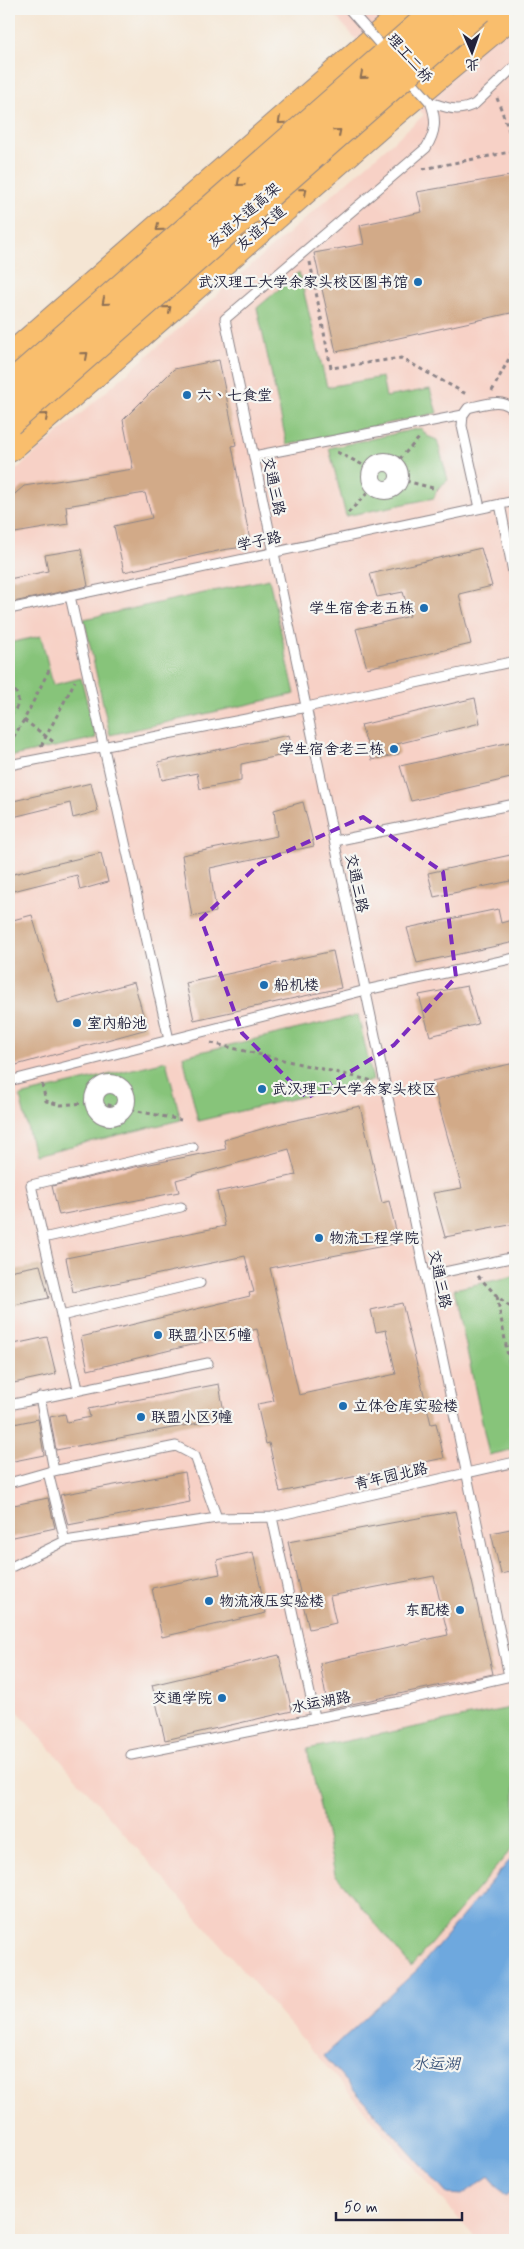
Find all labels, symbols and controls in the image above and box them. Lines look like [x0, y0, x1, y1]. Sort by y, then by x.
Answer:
north arrow [446, 28, 496, 78]
street label: 理工二桥 [382, 29, 436, 88]
text: 北 [465, 55, 480, 73]
one-way arrow [359, 70, 368, 79]
one-way arrow [278, 116, 287, 124]
one-way arrow [333, 129, 342, 138]
one-way arrow [237, 177, 246, 186]
street label: 友谊大道高架 [204, 179, 284, 251]
one-way arrow [298, 188, 307, 197]
street label: 友谊大道 [232, 202, 290, 254]
one-way arrow [155, 223, 164, 232]
place label: 武汉理工大学余家头校区图书馆 [198, 273, 408, 293]
marker: 武汉理工大学余家头校区图书馆 [412, 276, 424, 288]
one-way arrow [102, 296, 111, 305]
one-way arrow [162, 307, 171, 315]
one-way arrow [79, 352, 88, 361]
place label: 六、七食堂 [197, 386, 272, 406]
marker: 六、七食堂 [181, 389, 193, 401]
one-way arrow [40, 413, 49, 422]
street label: 交通三路 [257, 455, 289, 518]
street label: 学子路 [235, 528, 283, 556]
place label: 学生宿舍老五栋 [309, 599, 414, 619]
marker: 学生宿舍老五栋 [418, 602, 430, 614]
place label: 学生宿舍老三栋 [279, 740, 384, 760]
marker: 学生宿舍老三栋 [388, 743, 400, 755]
street label: 交通三路 [340, 852, 372, 915]
place label: 船机楼 [274, 976, 319, 996]
marker: 船机楼 [258, 979, 270, 991]
place label: 室内船池 [87, 1014, 147, 1034]
marker: 室内船池 [71, 1017, 83, 1029]
place label: 武汉理工大学余家头校区 [272, 1080, 437, 1100]
marker: 武汉理工大学余家头校区 [256, 1083, 268, 1095]
place label: 物流工程学院 [329, 1229, 419, 1249]
marker: 物流工程学院 [313, 1232, 325, 1244]
street label: 交通三路 [423, 1248, 455, 1311]
place label: 联盟小区5幢 [168, 1326, 252, 1346]
marker: 联盟小区5幢 [152, 1329, 164, 1341]
place label: 立体仓库实验楼 [353, 1397, 458, 1417]
marker: 立体仓库实验楼 [337, 1400, 349, 1412]
place label: 联盟小区3幢 [151, 1408, 233, 1428]
marker: 联盟小区3幢 [135, 1411, 147, 1423]
street label: 青年园北路 [352, 1459, 430, 1495]
place label: 物流液压实验楼 [219, 1592, 324, 1612]
marker: 物流液压实验楼 [203, 1595, 215, 1607]
place label: 东配楼 [405, 1601, 450, 1621]
marker: 东配楼 [454, 1604, 466, 1616]
street label: 水运湖路 [290, 1687, 353, 1719]
place label: 交通学院 [152, 1689, 212, 1709]
marker: 交通学院 [216, 1692, 228, 1704]
water label: 水运湖 [412, 2054, 462, 2075]
scale bar [336, 2189, 463, 2221]
text: 50 m [344, 2198, 378, 2218]

